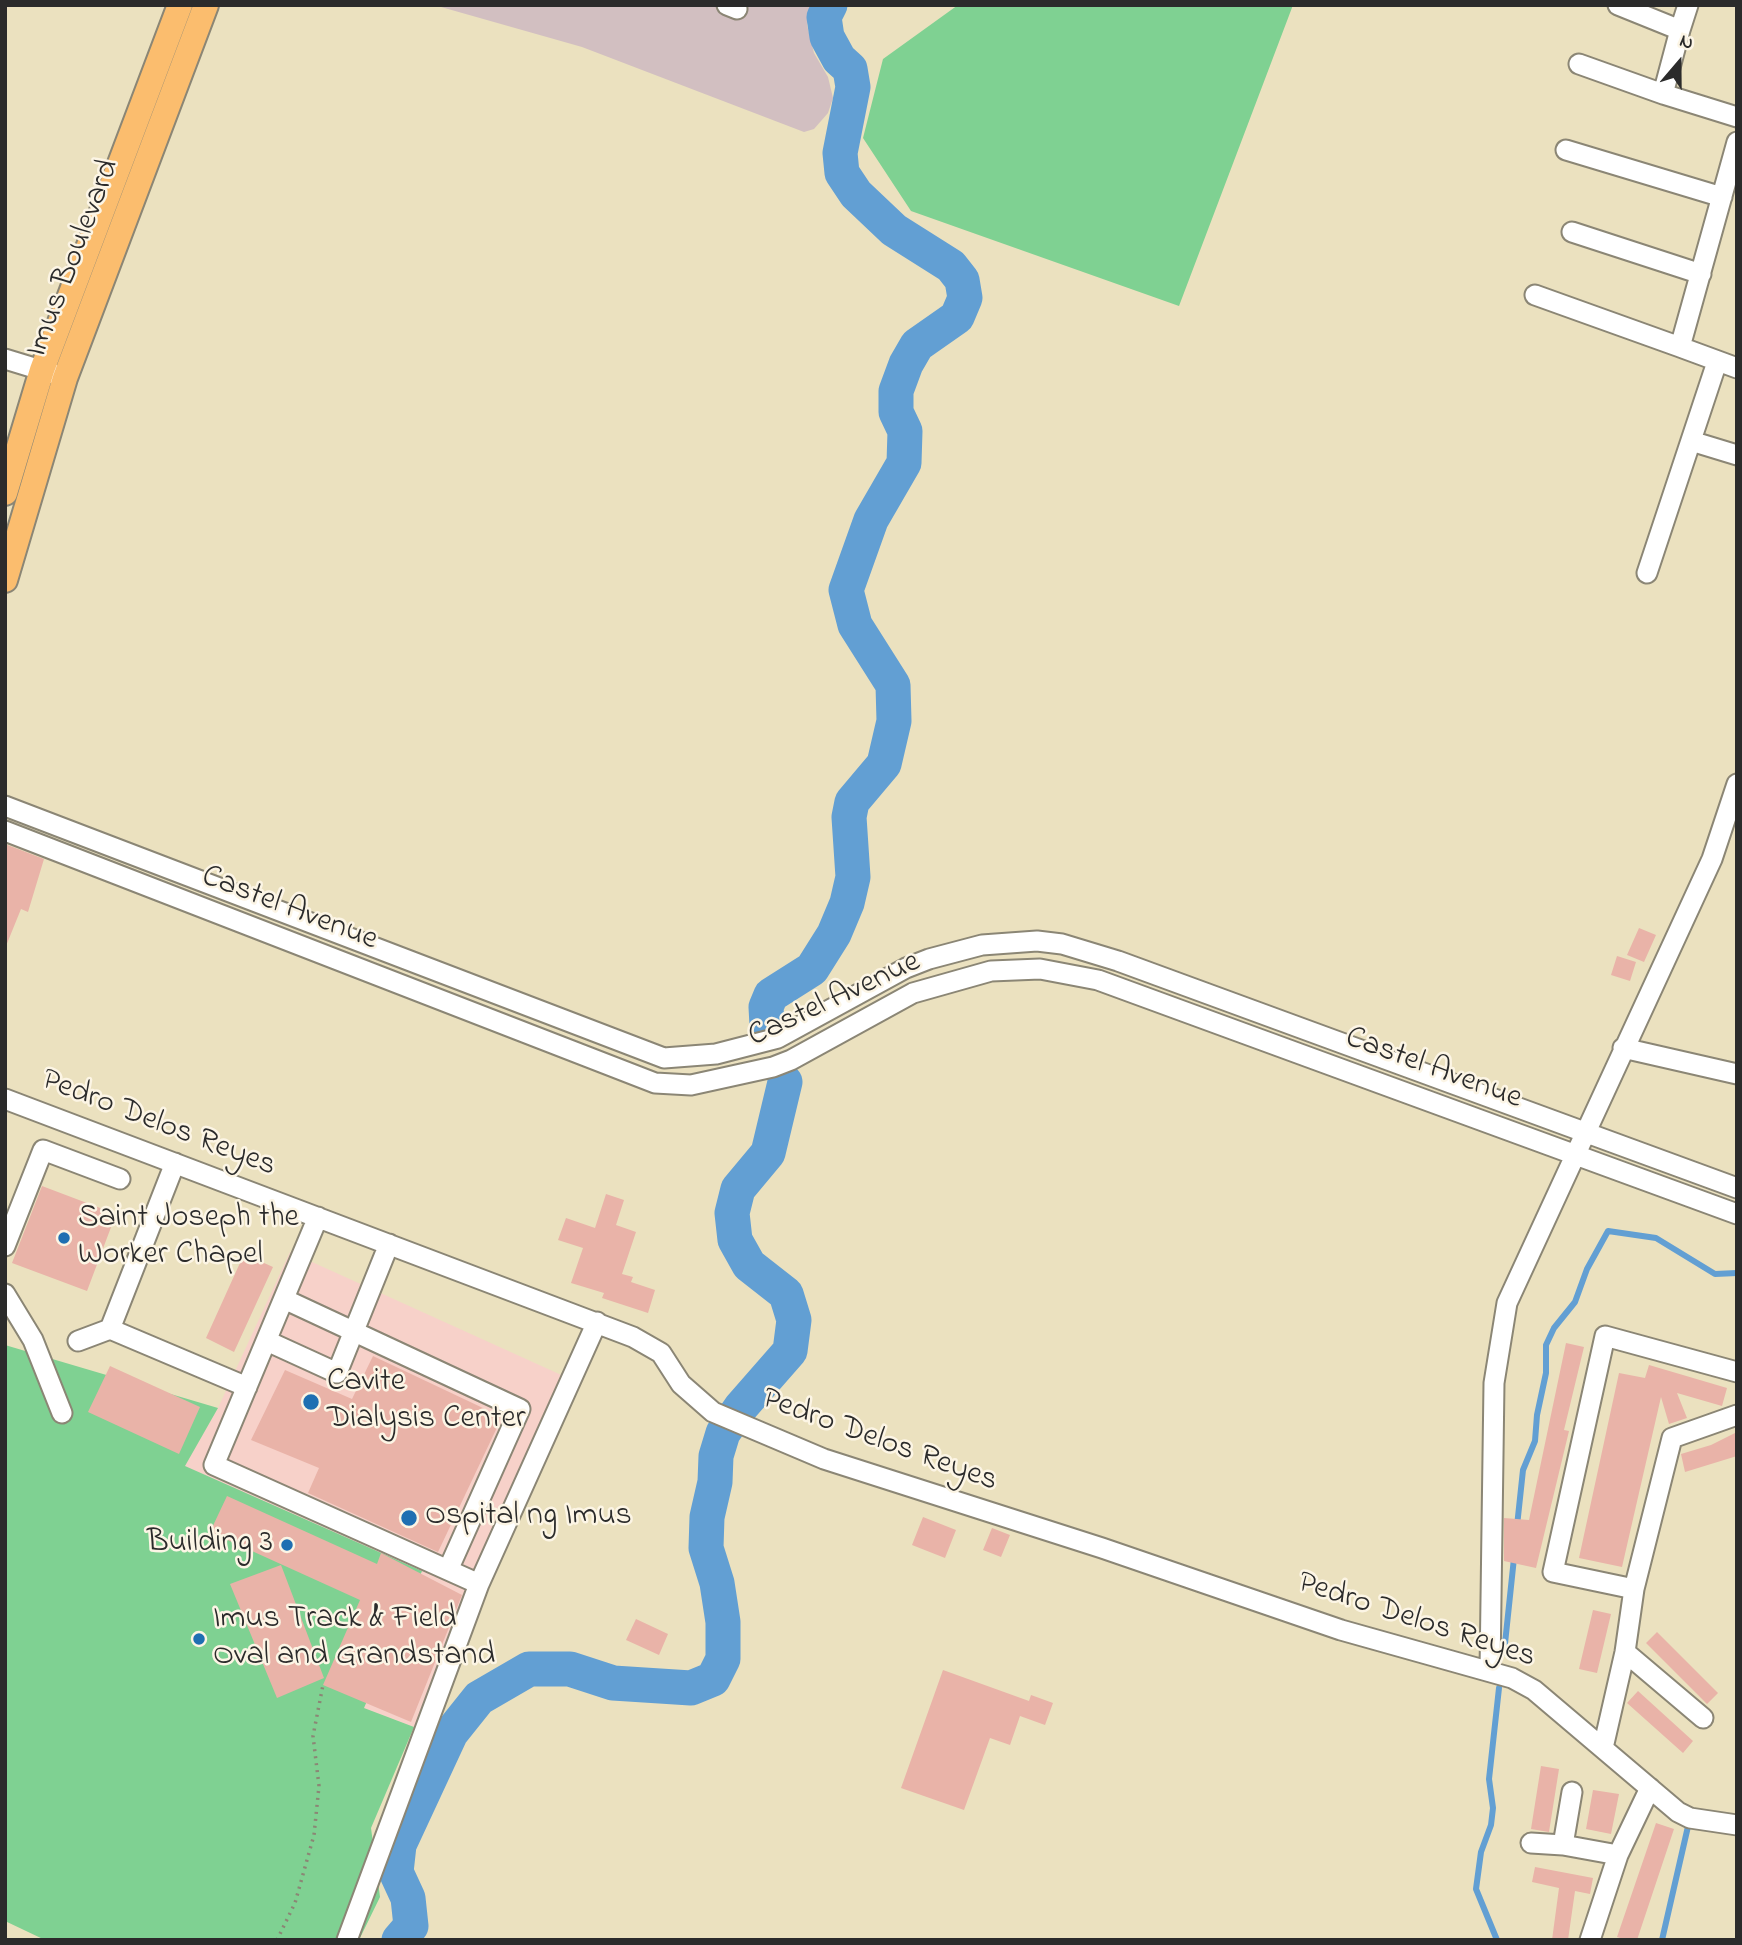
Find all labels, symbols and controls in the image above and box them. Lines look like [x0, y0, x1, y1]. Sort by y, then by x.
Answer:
north arrow [1644, 28, 1714, 98]
text: N [1676, 28, 1697, 58]
street label: Imus Boulevard [20, 155, 130, 363]
street label: Castel Avenue [196, 859, 382, 961]
street label: Castel Avenue [743, 944, 927, 1058]
street label: Castel Avenue [1339, 1020, 1527, 1120]
street label: Pedro Delos Reyes [35, 1063, 281, 1187]
place label: Saint Joseph the Worker Chapel [78, 1201, 299, 1276]
marker: Saint Joseph the Worker Chapel [56, 1230, 72, 1246]
place label: Cavite Dialysis Center [327, 1365, 526, 1440]
street label: Pedro Delos Reyes [756, 1382, 1002, 1502]
marker: Cavite Dialysis Center [301, 1392, 321, 1412]
place label: Ospital ng Imus [425, 1499, 632, 1537]
marker: Ospital ng Imus [399, 1508, 419, 1528]
place label: Building 3 [147, 1526, 273, 1564]
marker: Building 3 [279, 1537, 295, 1553]
street label: Pedro Delos Reyes [1292, 1565, 1540, 1679]
place label: Imus Track & Field Oval and Grandstand [213, 1602, 495, 1677]
marker: Imus Track & Field Oval and Grandstand [191, 1631, 207, 1647]

